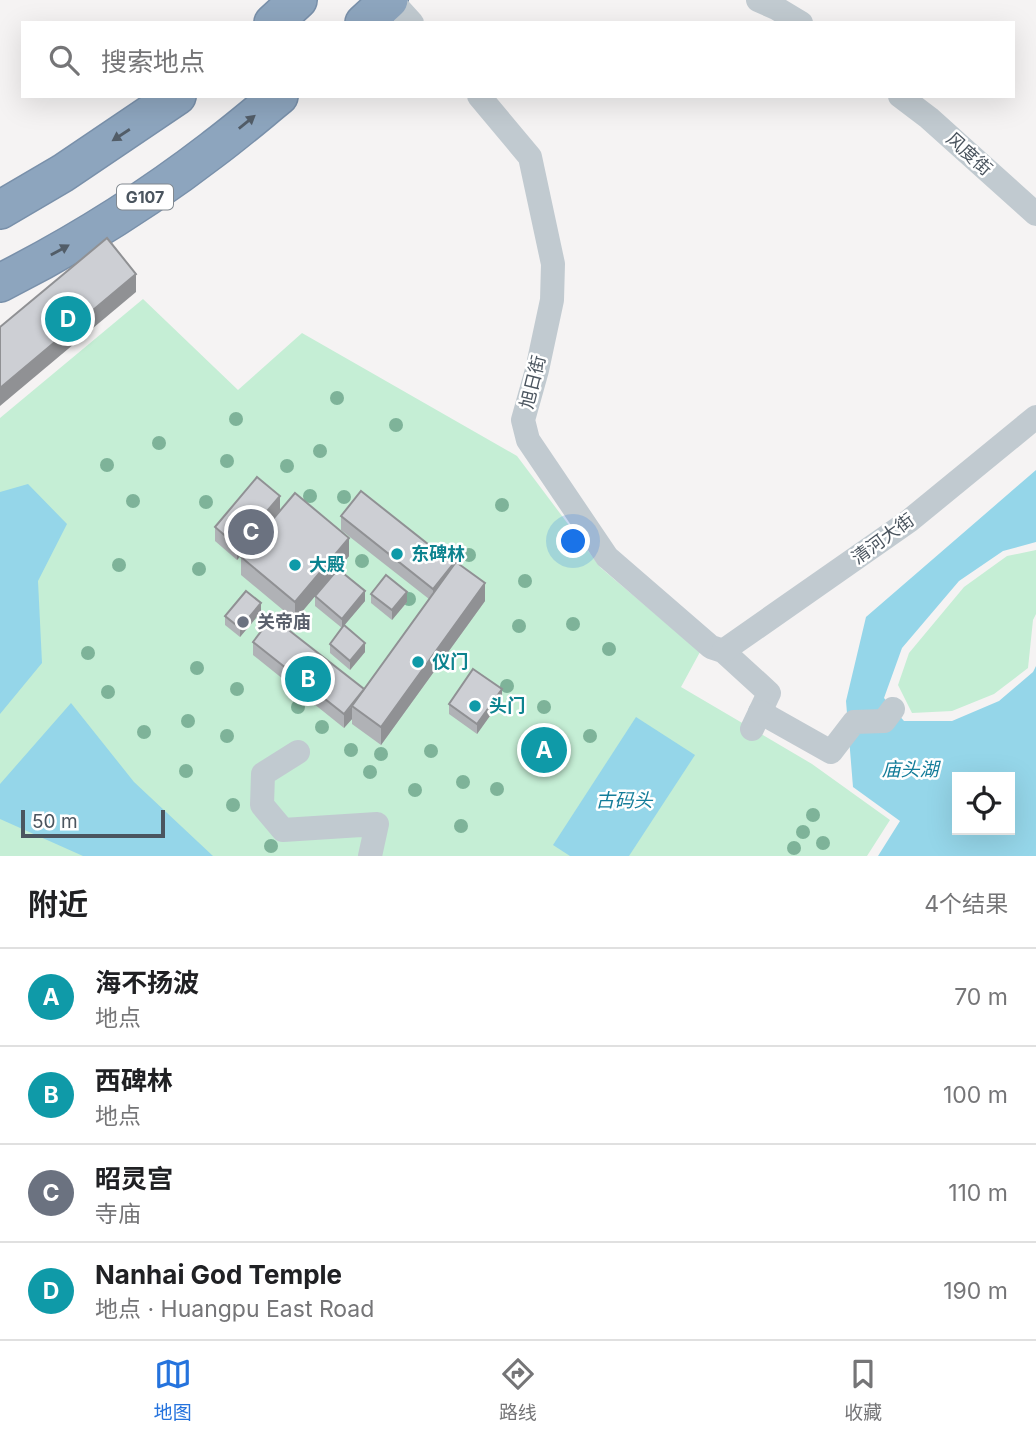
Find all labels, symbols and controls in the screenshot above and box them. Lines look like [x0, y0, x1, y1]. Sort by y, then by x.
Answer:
search box [21, 21, 1015, 98]
icon: search [45, 41, 83, 79]
text: 搜索地点 [101, 46, 205, 77]
one-way arrow [238, 114, 256, 129]
one-way arrow [112, 128, 130, 142]
street label: 风度街 [942, 128, 996, 179]
road number: G107 [117, 184, 173, 210]
one-way arrow [50, 244, 70, 256]
pin: D [45, 293, 91, 345]
street label: 旭日街 [516, 353, 549, 411]
pin: C [228, 506, 274, 558]
street label: 清河大街 [847, 509, 918, 568]
your location [556, 524, 590, 558]
place label: 东碑林 [411, 543, 465, 564]
marker: 东碑林 [389, 546, 405, 562]
place label: 大殿 [309, 554, 345, 575]
marker: 大殿 [287, 557, 303, 573]
place label: 关帝庙 [257, 611, 311, 632]
marker: 关帝庙 [235, 614, 251, 630]
place label: 仪门 [432, 651, 468, 672]
pin: B [285, 653, 331, 705]
marker: 仪门 [410, 654, 426, 670]
place label: 头门 [489, 695, 525, 716]
marker: 头门 [467, 698, 483, 714]
pin: A [521, 724, 567, 776]
water label: 庙头湖 [881, 758, 941, 781]
map controls [952, 772, 1015, 835]
button: locate [952, 772, 1015, 835]
water label: 古码头 [595, 789, 653, 812]
scale bar [21, 807, 164, 839]
text: 50 m [32, 810, 78, 833]
text: 附近 [28, 886, 88, 922]
text: 4个结果 [924, 890, 1008, 918]
text: 海不扬波 [95, 967, 199, 998]
text: A [42, 983, 60, 1011]
text: 70 m [954, 983, 1008, 1011]
text: 地点 [95, 1004, 141, 1032]
text: 西碑林 [95, 1065, 173, 1096]
text: B [43, 1081, 59, 1109]
text: 100 m [943, 1081, 1008, 1109]
text: 地点 [95, 1102, 141, 1130]
text: 昭灵宫 [95, 1163, 173, 1194]
text: C [42, 1179, 60, 1207]
text: 110 m [948, 1179, 1008, 1207]
text: 寺庙 [95, 1200, 141, 1228]
text: Nanhai God Temple [95, 1259, 342, 1290]
text: D [43, 1277, 59, 1305]
text: 190 m [943, 1277, 1008, 1305]
text: 地点 · Huangpu East Road [95, 1295, 374, 1323]
tab: 地图 [154, 1355, 192, 1424]
tab: 路线 [499, 1355, 537, 1424]
tab: 收藏 [844, 1355, 882, 1424]

